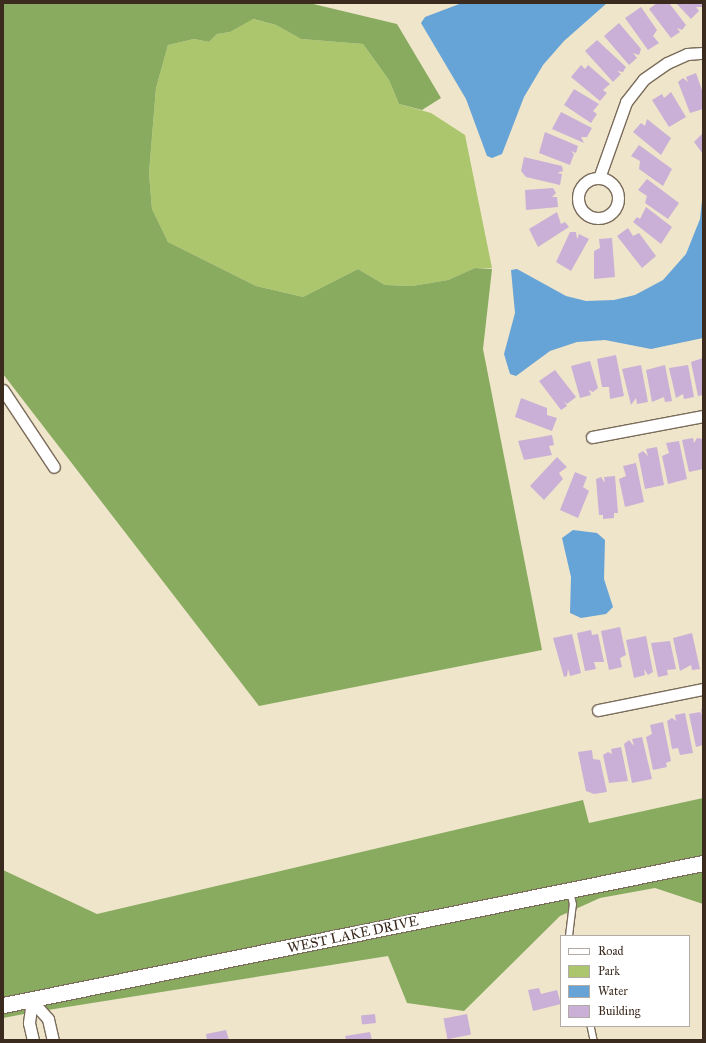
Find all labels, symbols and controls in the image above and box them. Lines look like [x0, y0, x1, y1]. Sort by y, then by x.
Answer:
street label: WEST LAKE DRIVE [286, 913, 420, 957]
legend [560, 935, 690, 1027]
text: Road [598, 944, 624, 958]
text: Park [598, 964, 620, 978]
text: Water [598, 984, 628, 998]
text: Building [598, 1004, 640, 1018]

